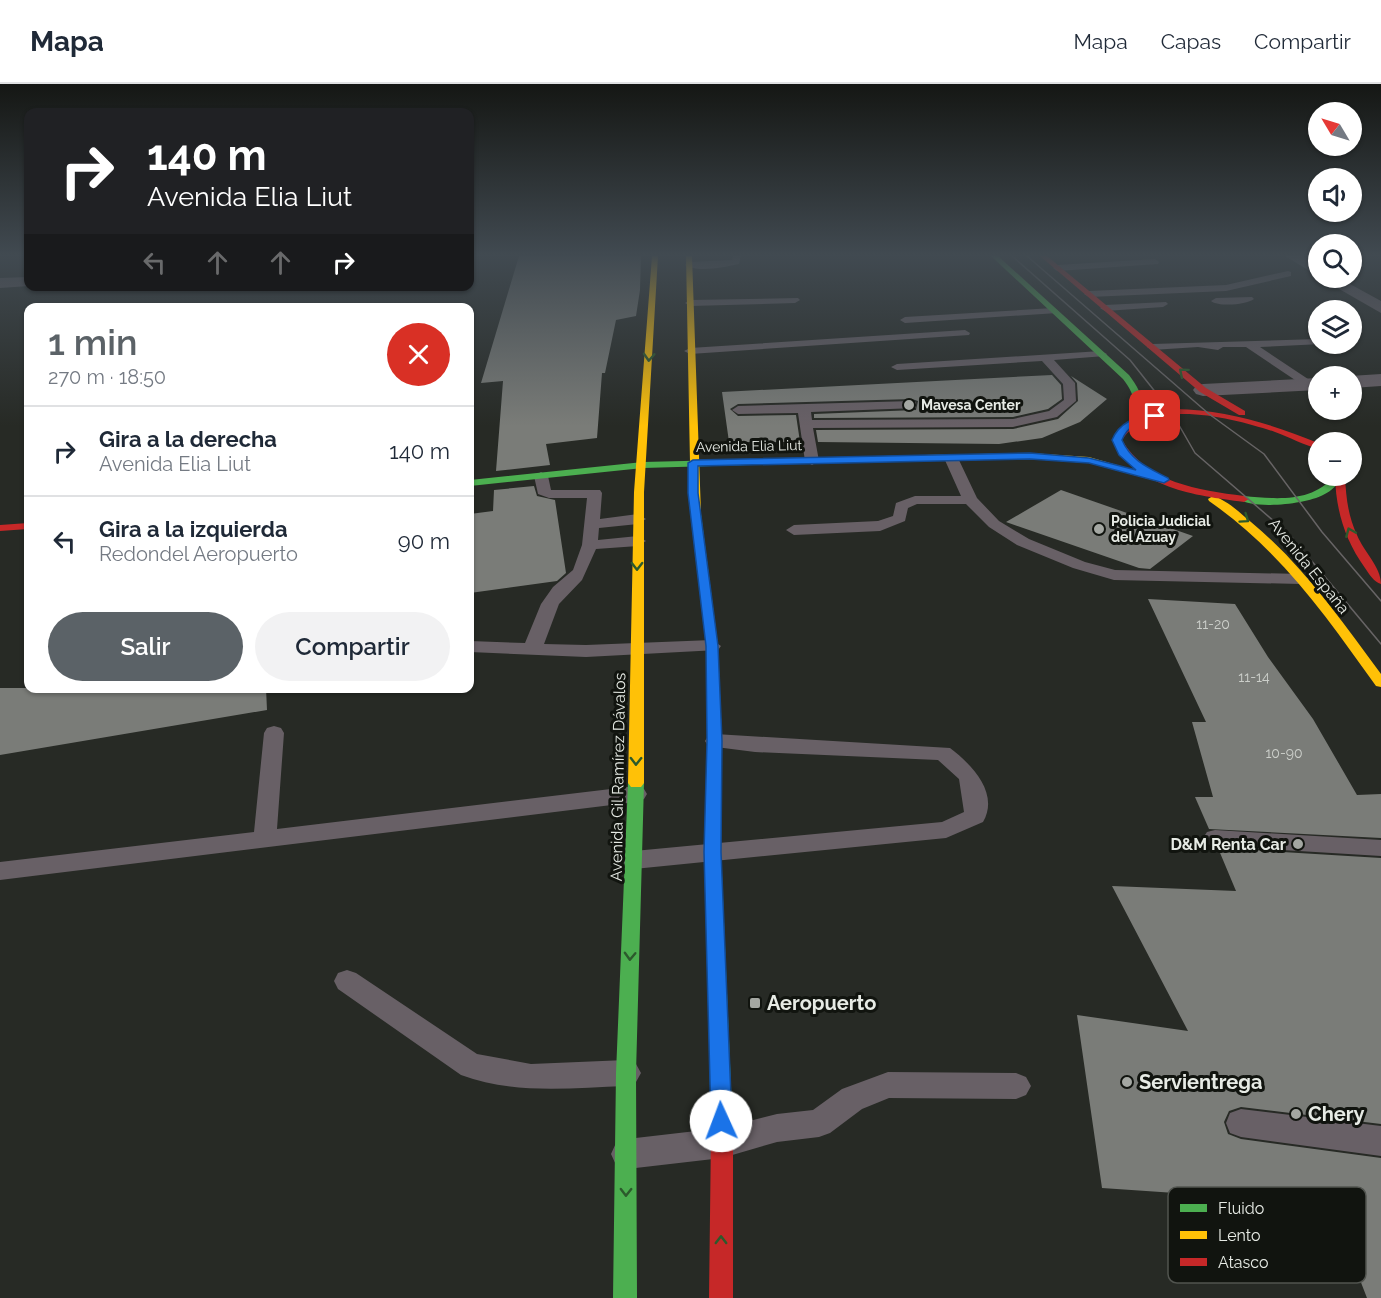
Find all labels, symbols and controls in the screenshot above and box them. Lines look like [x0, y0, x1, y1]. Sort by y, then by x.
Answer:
text: Mapa [30, 25, 104, 58]
text: Mapa [1073, 29, 1128, 54]
text: Capas [1161, 29, 1221, 54]
text: Compartir [1254, 29, 1351, 54]
north arrow [1308, 102, 1362, 156]
map controls [1308, 102, 1362, 486]
text: 140 m [147, 131, 267, 180]
icon: right [48, 132, 126, 210]
button: sound [1308, 168, 1362, 222]
text: Avenida Elia Liut [147, 181, 352, 212]
button: search [1308, 234, 1362, 288]
icon: left [138, 246, 171, 279]
icon: ahead [201, 246, 234, 279]
icon: ahead [264, 246, 297, 279]
icon: right [327, 246, 360, 279]
button: layers [1308, 300, 1362, 354]
text: 1 min [48, 321, 137, 363]
button: close [387, 323, 450, 386]
one-way arrow [643, 352, 656, 361]
text: 270 m · 18:50 [48, 365, 166, 389]
button: + [1308, 366, 1362, 420]
one-way arrow [1179, 369, 1190, 380]
pin [1129, 390, 1180, 441]
place label: Mavesa Center [921, 397, 1021, 413]
marker: Mavesa Center [902, 398, 916, 412]
icon: arrive [1138, 399, 1171, 432]
text: Gira a la derecha [99, 426, 277, 452]
button: − [1308, 432, 1362, 486]
icon: right [48, 435, 81, 468]
street label: Avenida Elia Liut [696, 437, 803, 455]
text: 140 m [389, 438, 450, 464]
text: Avenida Elia Liut [99, 452, 251, 476]
one-way arrow [1239, 512, 1250, 523]
place label: Policia Judicial del Azuay [1111, 513, 1211, 545]
street label: Avenida España [1265, 514, 1353, 618]
text: Gira a la izquierda [99, 516, 288, 542]
marker: Policia Judicial del Azuay [1092, 522, 1106, 536]
icon: left [48, 525, 81, 558]
text: 90 m [398, 528, 450, 554]
one-way arrow [1345, 528, 1357, 539]
text: Redondel Aeropuerto [99, 542, 298, 566]
one-way arrow [631, 561, 644, 570]
button: Salir [48, 612, 243, 681]
button: Compartir [255, 612, 450, 681]
house number: 11-20 [1196, 616, 1230, 632]
house number: 11-14 [1238, 669, 1270, 685]
street label: Avenida Gil Ramírez Dávalos [607, 672, 629, 882]
house number: 10-90 [1265, 745, 1303, 761]
one-way arrow [630, 756, 642, 765]
place label: D&M Renta Car [1170, 835, 1286, 854]
marker: D&M Renta Car [1291, 837, 1305, 851]
one-way arrow [624, 951, 637, 960]
place label: Aeropuerto [767, 991, 876, 1015]
marker: Aeropuerto [748, 996, 762, 1010]
place label: Servientrega [1139, 1070, 1263, 1094]
marker: Servientrega [1120, 1075, 1134, 1089]
position arrow [689, 1089, 753, 1153]
place label: Chery [1308, 1102, 1365, 1126]
marker: Chery [1289, 1107, 1303, 1121]
legend [1168, 1187, 1366, 1283]
one-way arrow [620, 1188, 632, 1197]
text: Fluido [1218, 1199, 1264, 1218]
text: Lento [1218, 1226, 1261, 1245]
one-way arrow [715, 1235, 727, 1244]
text: Atasco [1218, 1253, 1269, 1272]

